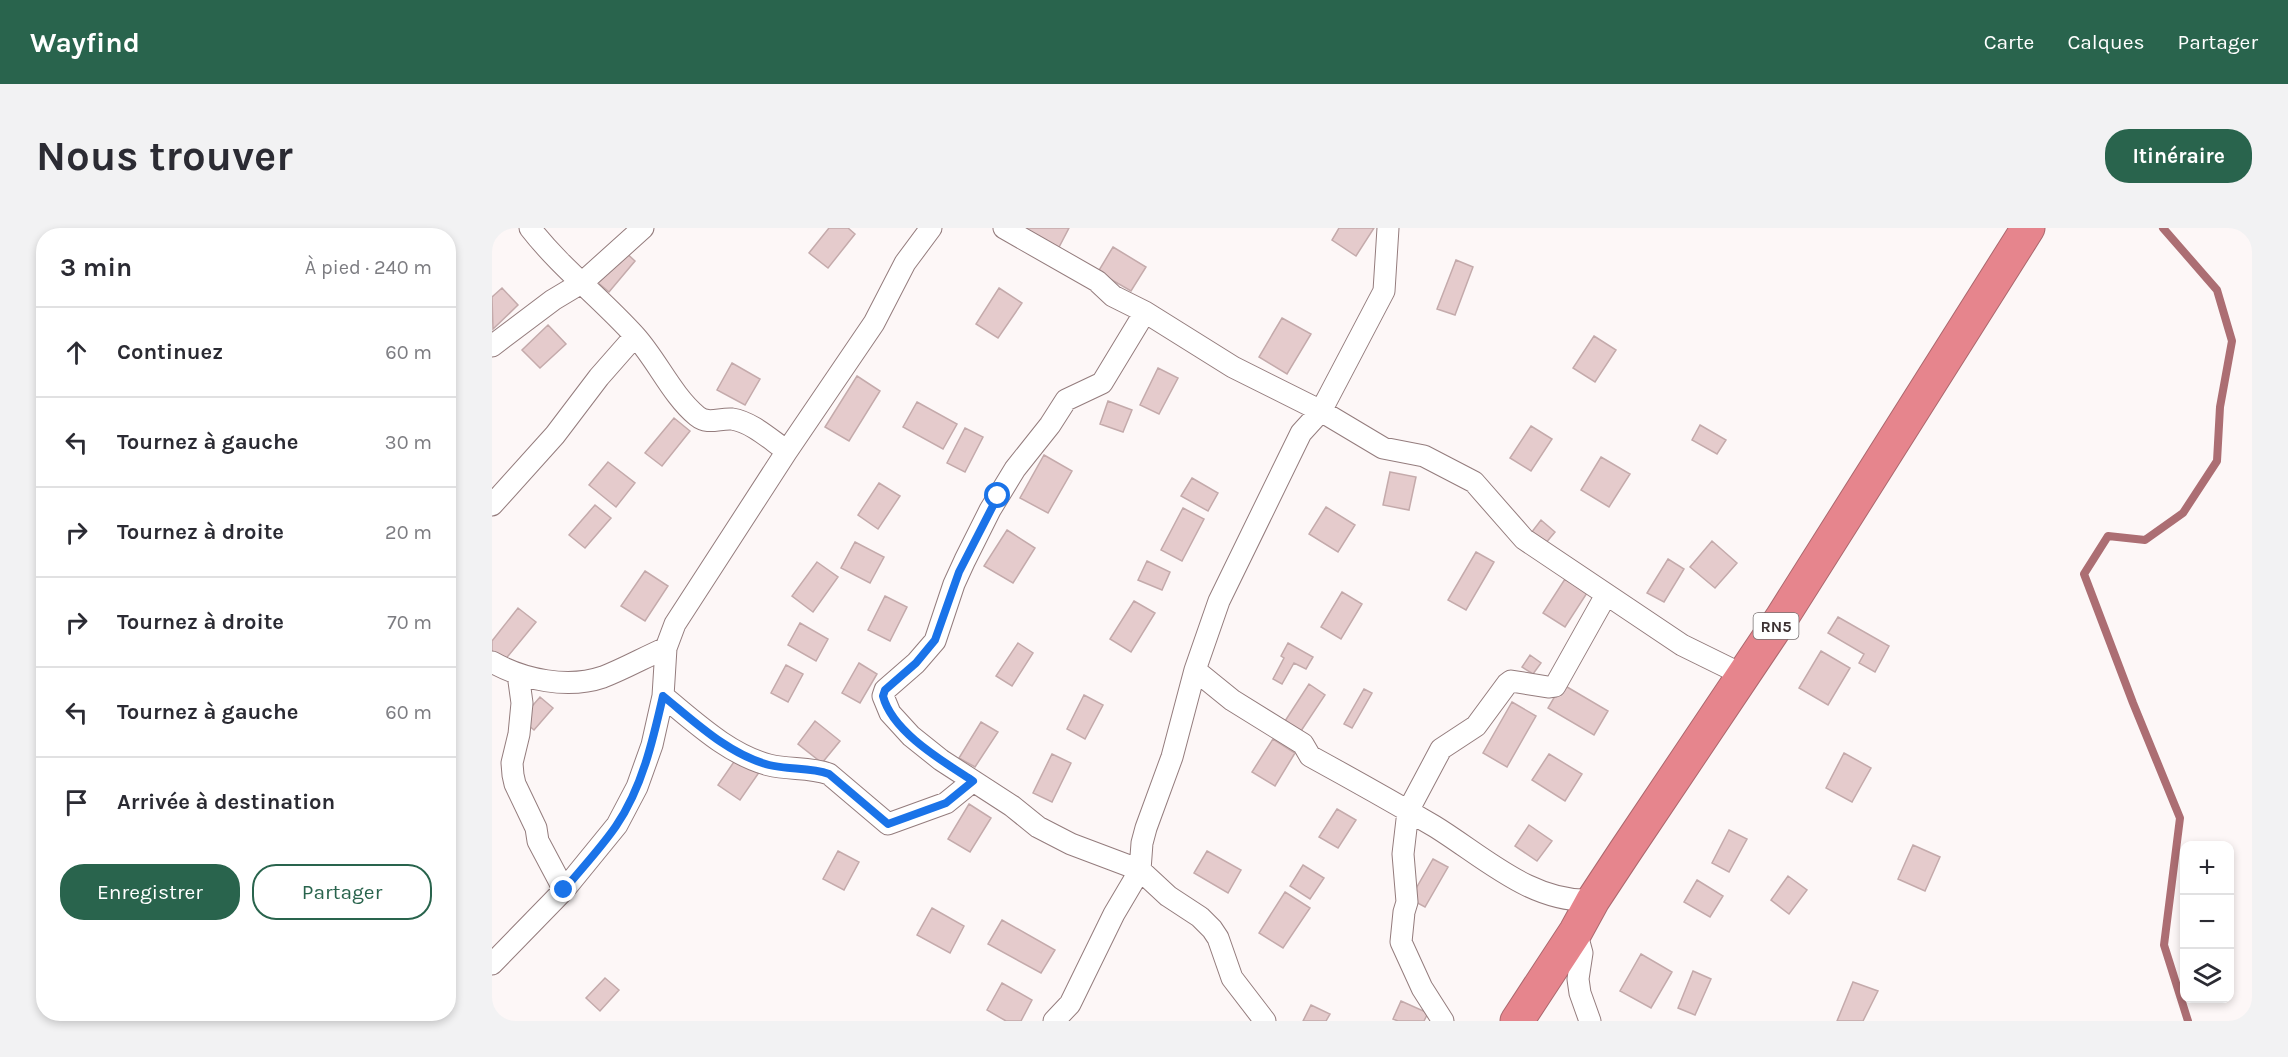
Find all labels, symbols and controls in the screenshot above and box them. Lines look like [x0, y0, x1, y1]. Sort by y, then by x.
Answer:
text: Wayfind [30, 26, 140, 59]
text: Carte [1984, 30, 2034, 54]
text: Calques [2067, 30, 2145, 54]
text: Partager [2178, 30, 2258, 54]
button: Itinéraire [2105, 129, 2252, 183]
text: Nous trouver [36, 131, 293, 181]
text: 3 min [60, 252, 132, 283]
text: À pied · 240 m [305, 256, 432, 279]
icon: ahead [60, 336, 93, 369]
text: Continuez [117, 339, 223, 365]
text: 60 m [385, 341, 432, 364]
icon: left [60, 426, 93, 459]
text: Tournez à gauche [117, 429, 298, 455]
text: 30 m [385, 431, 432, 454]
route start [984, 482, 1010, 508]
icon: right [60, 516, 93, 549]
text: Tournez à droite [117, 519, 284, 545]
text: 20 m [385, 521, 432, 544]
icon: right [60, 606, 93, 639]
text: Tournez à droite [117, 609, 284, 635]
text: 70 m [387, 611, 432, 634]
road number: RN5 [1754, 613, 1798, 639]
icon: left [60, 696, 93, 729]
text: Tournez à gauche [117, 699, 298, 725]
text: 60 m [385, 701, 432, 724]
icon: arrive [60, 786, 93, 819]
text: Arrivée à destination [117, 789, 335, 815]
map controls [2180, 841, 2234, 1003]
button: + [2180, 841, 2234, 895]
button: Enregistrer [60, 864, 240, 920]
button: Partager [252, 864, 432, 920]
route end [550, 876, 576, 902]
button: − [2180, 895, 2234, 949]
button: layers [2180, 949, 2234, 1003]

